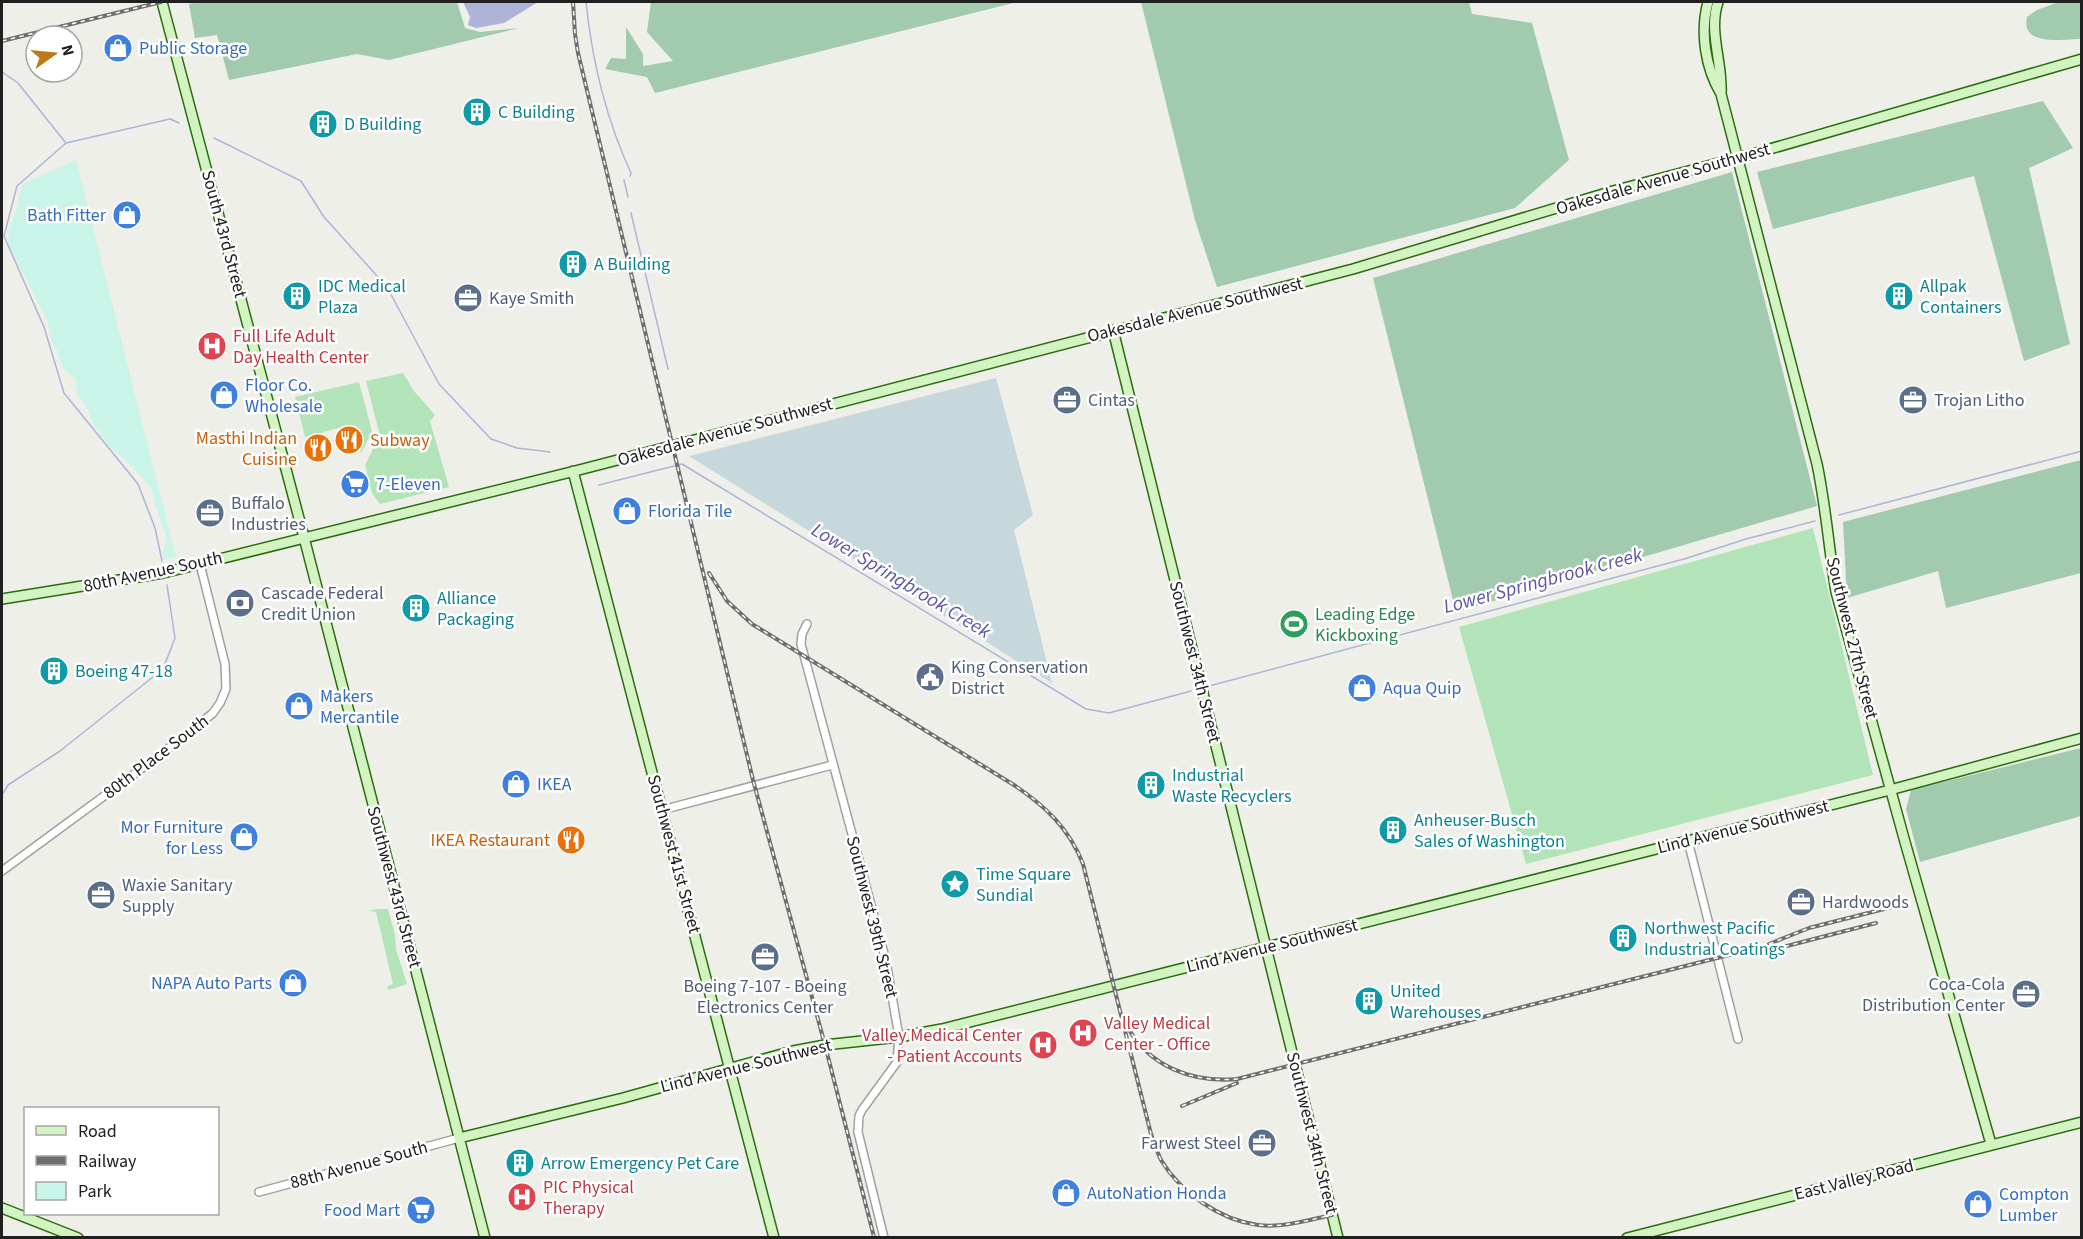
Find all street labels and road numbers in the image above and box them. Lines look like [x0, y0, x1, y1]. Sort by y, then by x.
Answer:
street label: Oakesdale Avenue Southwest [1553, 136, 1773, 222]
street label: South 43rd Street [195, 167, 253, 301]
street label: Oakesdale Avenue Southwest [1085, 271, 1305, 349]
street label: Oakesdale Avenue Southwest [615, 391, 835, 473]
street label: 80th Avenue South [81, 545, 225, 599]
street label: Southwest 27th Street [1820, 554, 1884, 722]
street label: Southwest 34th Street [1163, 578, 1227, 746]
street label: 80th Place South [98, 709, 214, 805]
street label: Southwest 41st Street [641, 772, 707, 936]
street label: Lind Avenue Southwest [1655, 794, 1831, 860]
street label: Southwest 43rd Street [360, 803, 428, 971]
street label: Southwest 39th Street [840, 833, 904, 1001]
street label: Lind Avenue Southwest [1184, 913, 1360, 979]
street label: Lind Avenue Southwest [658, 1033, 834, 1099]
street label: Southwest 34th Street [1280, 1049, 1344, 1217]
street label: 88th Avenue South [287, 1135, 431, 1195]
street label: East Valley Road [1792, 1153, 1916, 1207]

